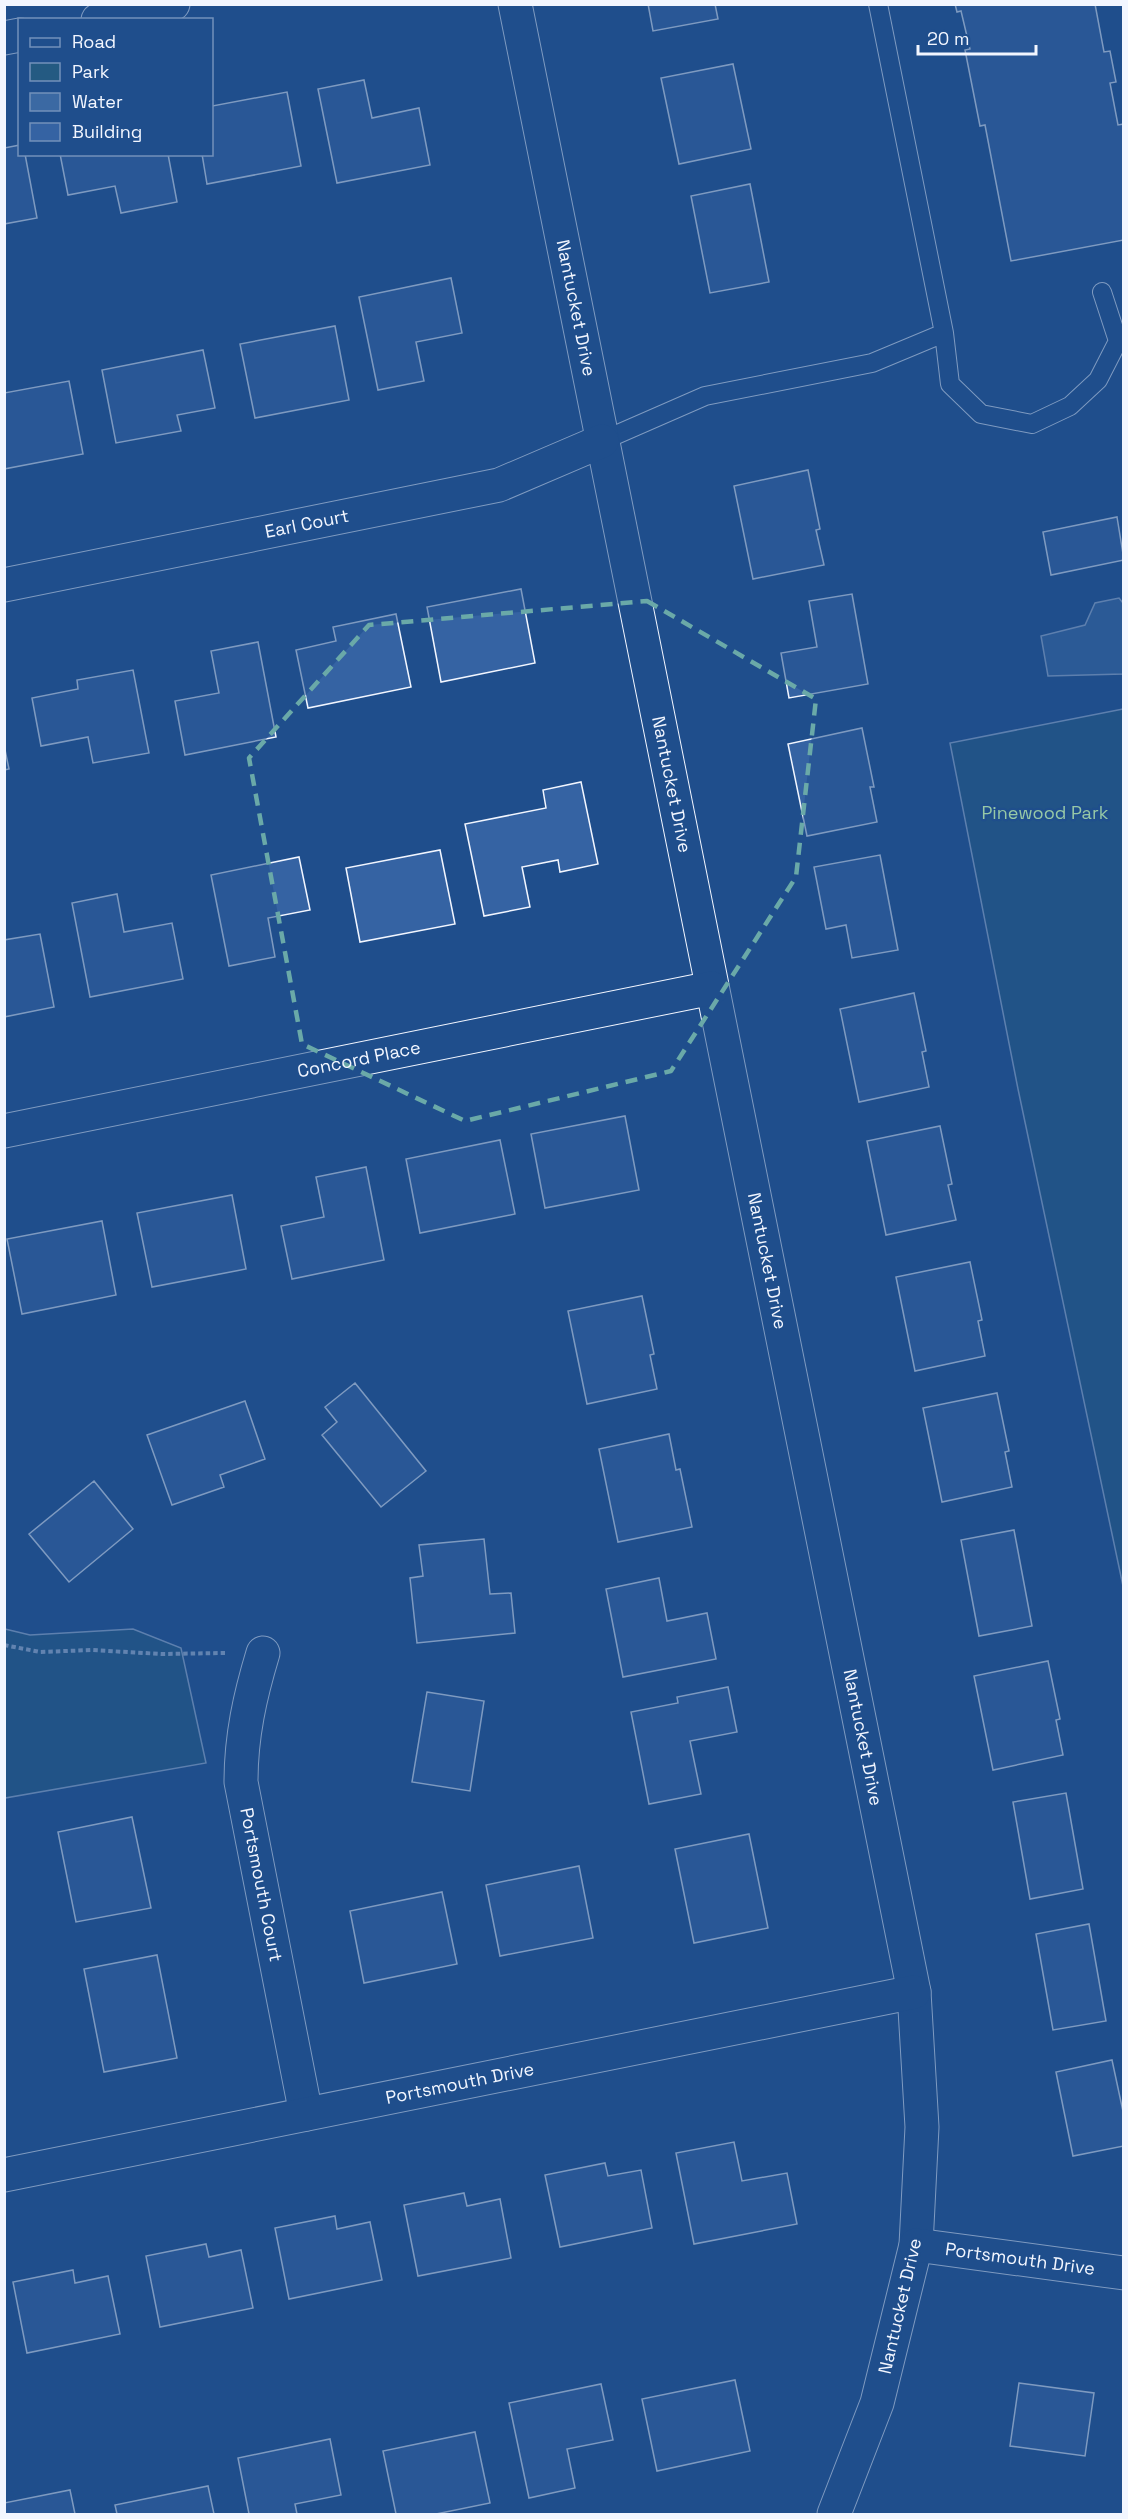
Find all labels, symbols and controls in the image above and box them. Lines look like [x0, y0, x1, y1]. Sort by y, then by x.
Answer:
legend [18, 18, 213, 156]
scale bar [918, 18, 1036, 56]
text: 20 m [927, 27, 970, 50]
text: Road [72, 30, 116, 53]
text: Park [72, 60, 110, 83]
text: Water [72, 90, 123, 113]
text: Building [72, 120, 142, 143]
street label: Nantucket Drive [552, 238, 601, 378]
street label: Earl Court [263, 504, 351, 543]
street label: Nantucket Drive [647, 714, 697, 855]
park label: Pinewood Park [982, 801, 1109, 824]
street label: Concord Place [295, 1035, 422, 1082]
street label: Nantucket Drive [743, 1191, 793, 1331]
street label: Nantucket Drive [838, 1667, 888, 1808]
street label: Portsmouth Court [235, 1806, 288, 1964]
street label: Portsmouth Drive [383, 2057, 536, 2109]
street label: Nantucket Drive [873, 2236, 926, 2376]
street label: Portsmouth Drive [944, 2237, 1096, 2280]

